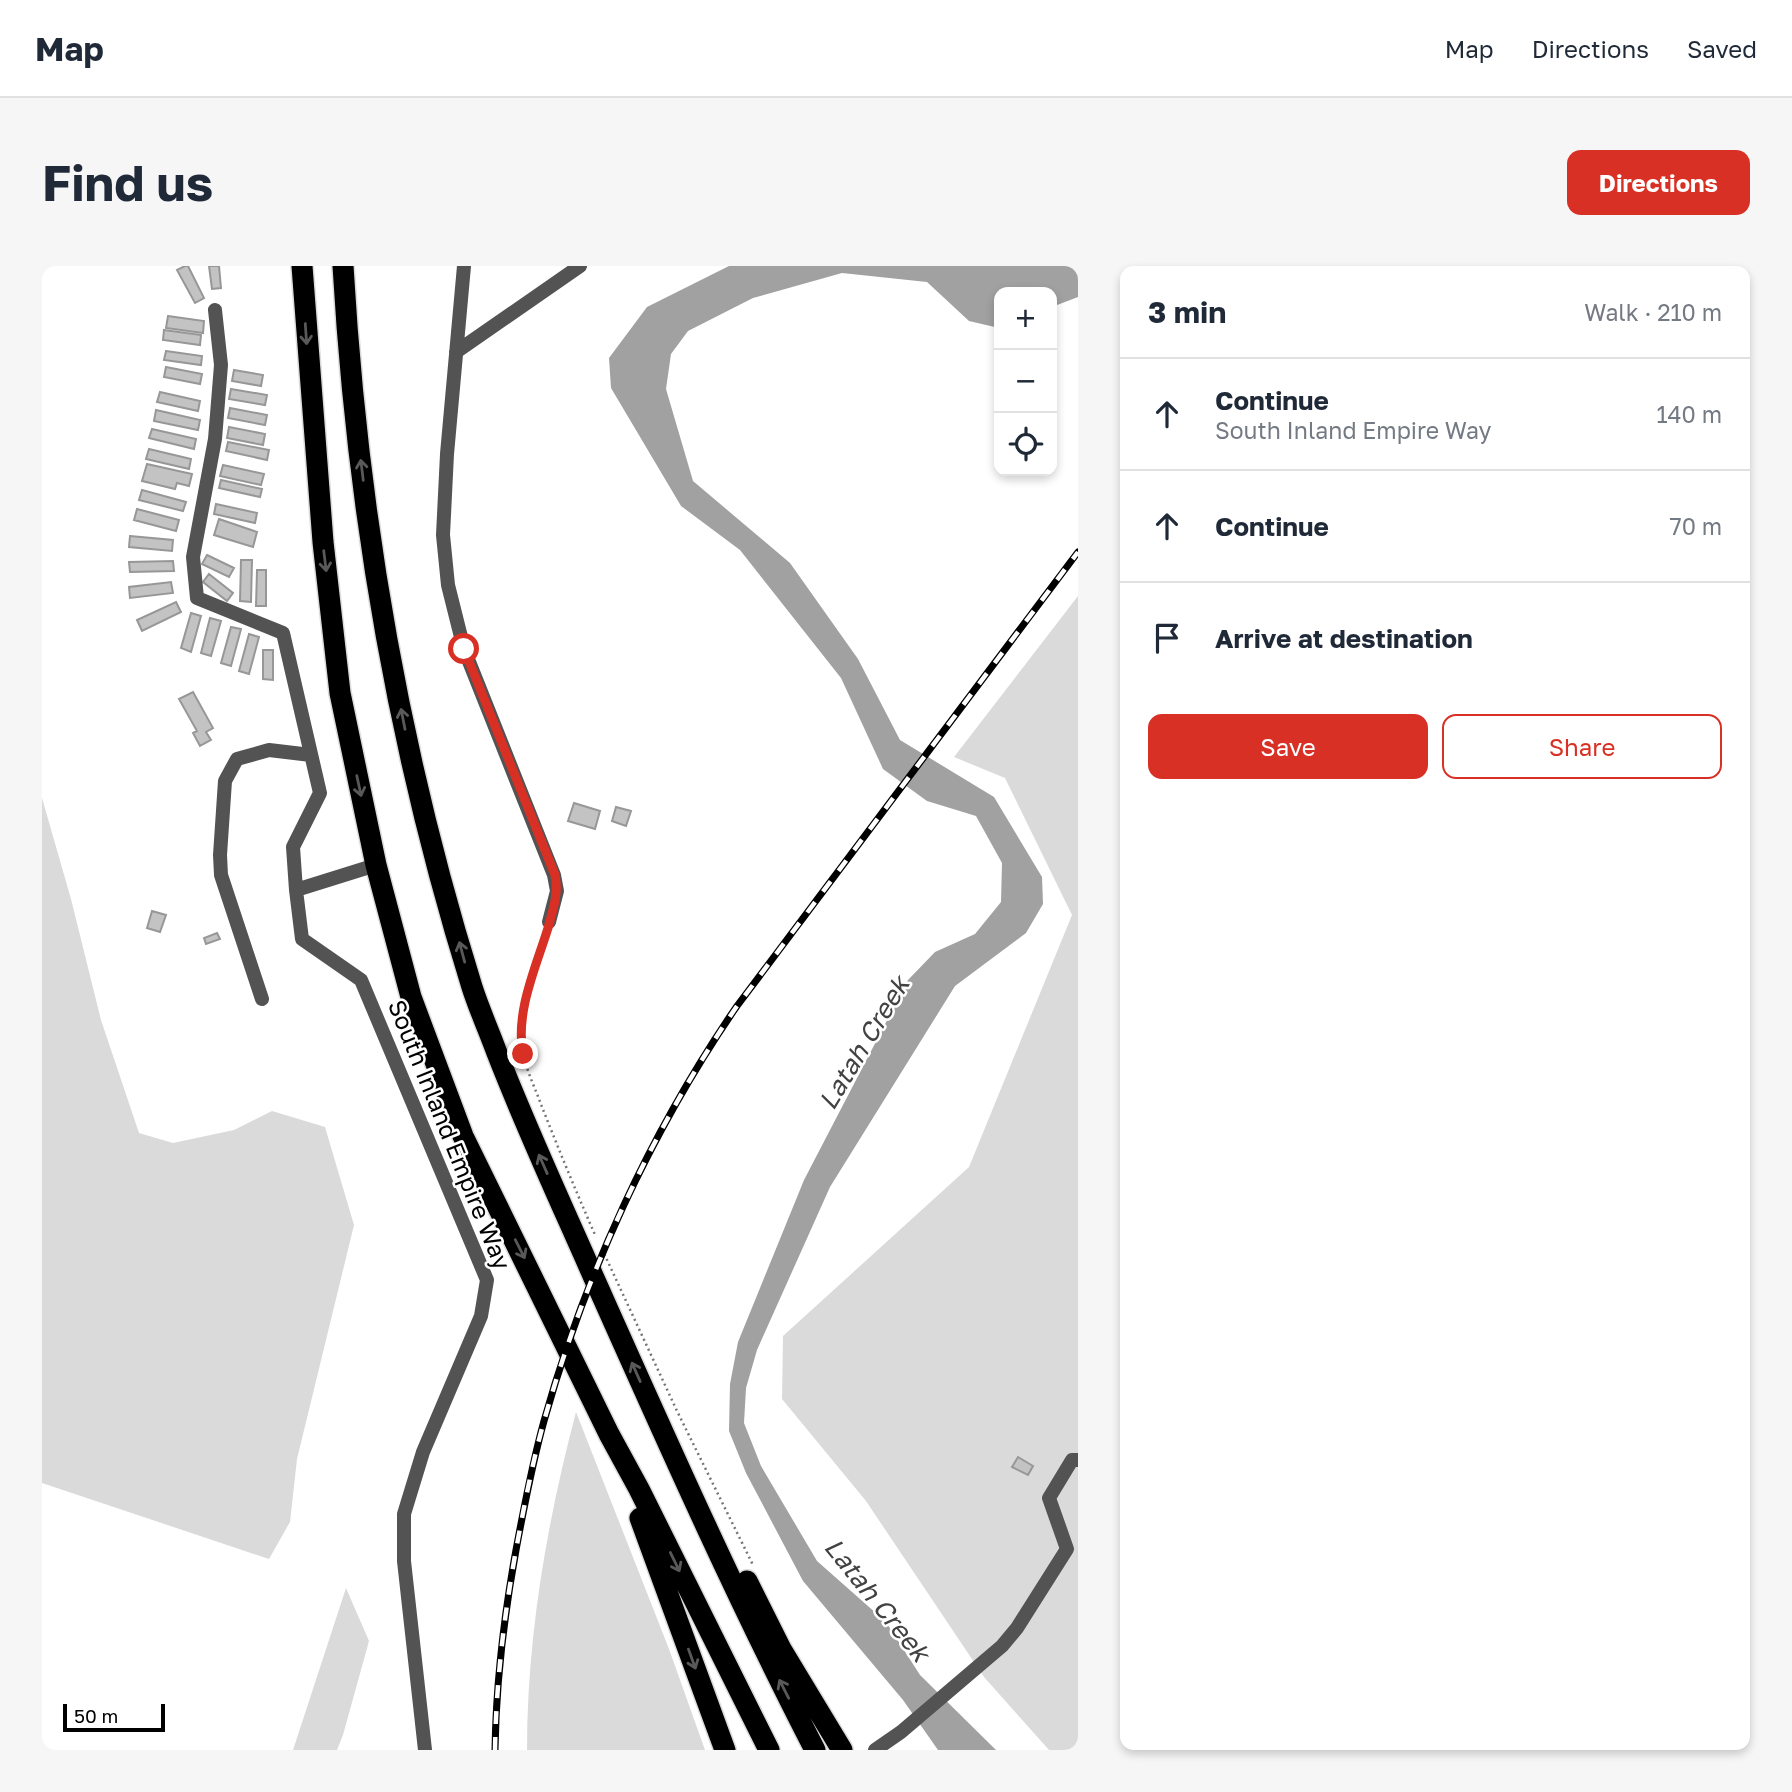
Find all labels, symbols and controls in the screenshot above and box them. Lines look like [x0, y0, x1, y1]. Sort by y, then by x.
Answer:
text: Map [35, 29, 104, 68]
text: Map [1445, 34, 1494, 63]
text: Directions [1532, 34, 1649, 63]
text: Saved [1687, 34, 1757, 63]
button: Directions [1567, 150, 1750, 215]
text: Find us [42, 153, 213, 212]
map controls [994, 287, 1057, 476]
button: + [994, 287, 1057, 350]
text: 3 min [1148, 294, 1226, 330]
text: Walk · 210 m [1584, 298, 1722, 326]
one-way arrow [300, 322, 313, 345]
button: − [994, 350, 1057, 413]
text: Continue [1215, 385, 1329, 416]
icon: ahead [1148, 395, 1186, 433]
text: 140 m [1656, 400, 1722, 428]
button: locate [994, 413, 1057, 476]
text: South Inland Empire Way [1215, 416, 1491, 444]
one-way arrow [355, 459, 368, 482]
icon: ahead [1148, 507, 1186, 545]
text: Continue [1215, 511, 1329, 542]
text: 70 m [1669, 512, 1722, 540]
one-way arrow [318, 549, 331, 572]
icon: arrive [1148, 619, 1186, 657]
text: Arrive at destination [1215, 623, 1473, 654]
route start [448, 633, 479, 664]
one-way arrow [396, 708, 409, 731]
button: Save [1148, 714, 1428, 779]
button: Share [1442, 714, 1722, 779]
one-way arrow [353, 774, 367, 797]
one-way arrow [455, 941, 468, 963]
water label: Latah Creek [812, 969, 917, 1115]
street label: South Inland Empire Way [383, 995, 518, 1274]
route end [507, 1038, 538, 1069]
one-way arrow [536, 1154, 549, 1176]
one-way arrow [513, 1238, 527, 1259]
one-way arrow [629, 1362, 642, 1383]
water label: Latah Creek [818, 1532, 938, 1669]
one-way arrow [668, 1551, 682, 1572]
one-way arrow [687, 1647, 699, 1669]
one-way arrow [776, 1679, 790, 1700]
scale bar [63, 1701, 164, 1733]
text: 50 m [74, 1704, 118, 1727]

